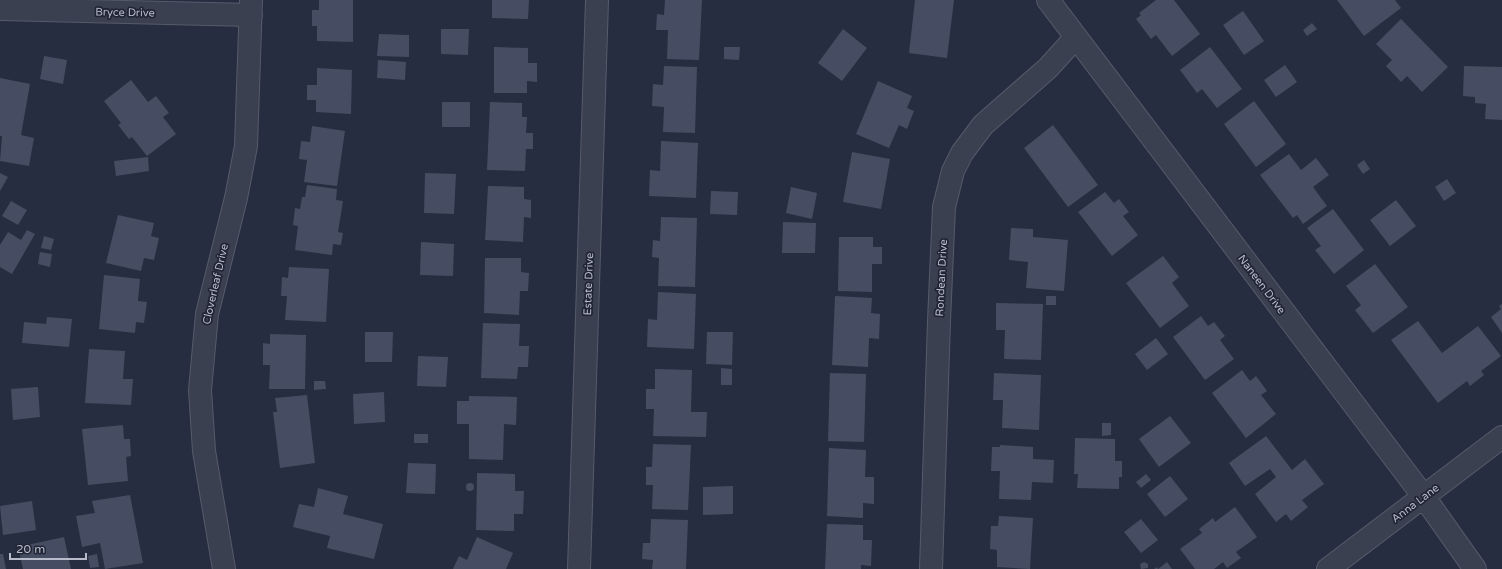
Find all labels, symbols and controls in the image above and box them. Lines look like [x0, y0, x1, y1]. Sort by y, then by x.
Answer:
street label: Bryce Drive [95, 5, 155, 20]
street label: Rondean Drive [933, 239, 950, 317]
street label: Cloverleaf Drive [200, 243, 231, 326]
street label: Estate Drive [581, 252, 596, 316]
street label: Naneen Drive [1235, 252, 1288, 316]
street label: Anna Lane [1389, 481, 1442, 525]
scale bar [10, 535, 86, 561]
text: 20 m [16, 542, 45, 556]

